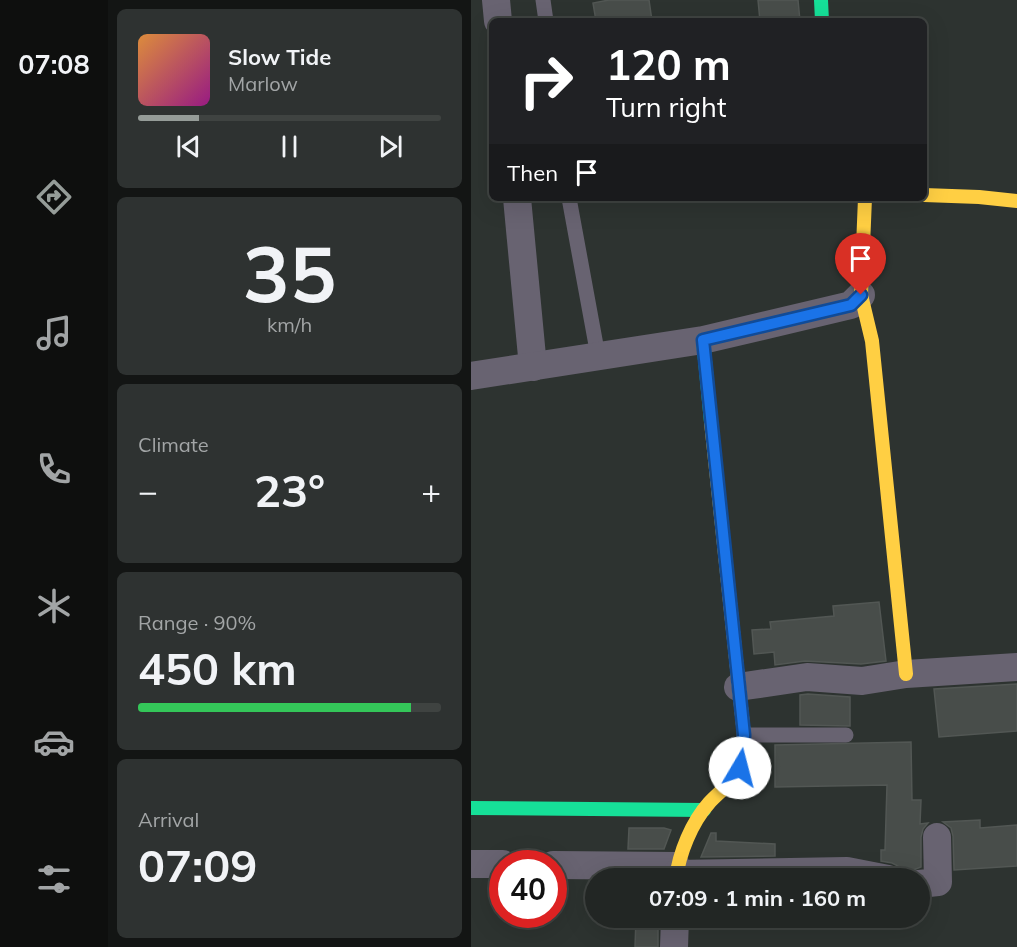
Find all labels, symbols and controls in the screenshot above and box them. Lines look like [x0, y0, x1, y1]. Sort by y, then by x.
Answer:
text: 120 m [606, 38, 731, 91]
icon: right [507, 42, 585, 120]
text: Slow Tide [228, 43, 331, 71]
text: 07:08 [18, 47, 90, 81]
text: Marlow [228, 71, 298, 96]
text: Turn right [606, 90, 726, 124]
icon: previous [172, 130, 205, 163]
icon: pause [273, 130, 306, 163]
icon: next [374, 130, 407, 163]
icon: arrive [570, 156, 603, 189]
text: Then [507, 159, 558, 187]
icon: directions [33, 176, 75, 218]
text: 35 [243, 224, 336, 322]
pin [835, 233, 886, 295]
icon: arrive [844, 242, 877, 275]
icon: music [33, 312, 75, 354]
text: km/h [267, 312, 312, 337]
text: Climate [138, 432, 209, 457]
icon: phone [33, 448, 75, 490]
text: 23° [254, 462, 325, 518]
text: − [138, 470, 158, 511]
text: + [421, 470, 441, 511]
icon: climate [33, 585, 75, 627]
text: Range · 90% [138, 610, 256, 635]
text: 450 km [138, 640, 297, 696]
icon: car [33, 721, 75, 763]
position arrow [708, 736, 772, 800]
text: Arrival [138, 807, 199, 832]
text: 07:09 [138, 837, 257, 893]
speed limit sign: 40 [489, 850, 567, 928]
icon: filters [33, 858, 75, 900]
text: 07:09 · 1 min · 160 m [649, 884, 866, 912]

